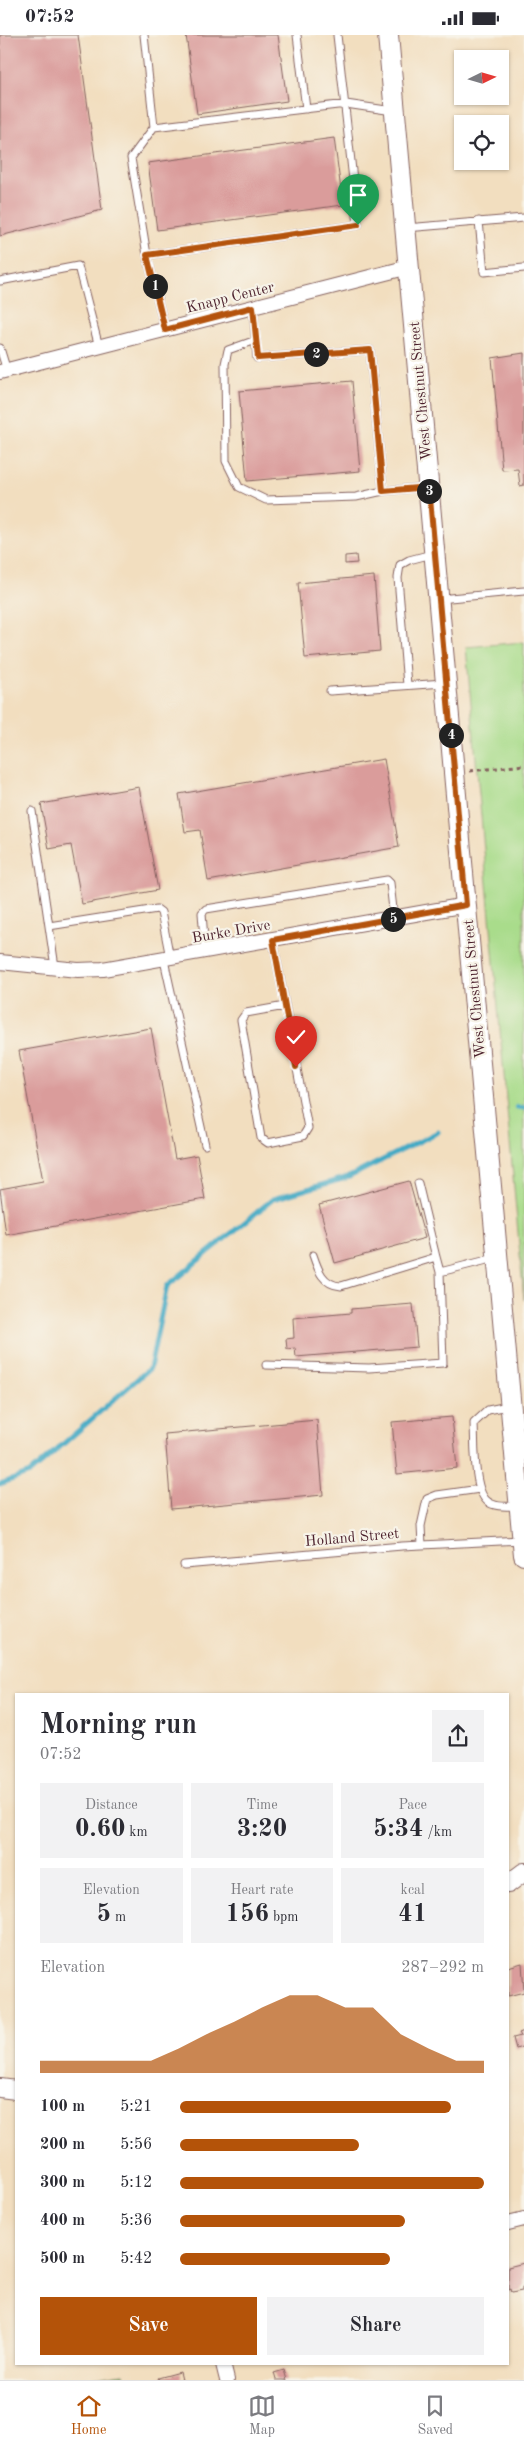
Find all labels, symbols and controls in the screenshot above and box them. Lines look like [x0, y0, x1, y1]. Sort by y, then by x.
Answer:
text: 07:52 [25, 8, 74, 27]
north arrow [454, 50, 509, 105]
map controls [454, 50, 509, 170]
button: locate [454, 115, 509, 170]
pin [337, 174, 379, 225]
icon: arrive [344, 181, 372, 209]
pin: 1 [142, 273, 168, 299]
text: 1 [151, 279, 160, 293]
street label: Knapp Center [185, 280, 276, 317]
street label: West Chestnut Street [408, 321, 435, 461]
pin: 2 [304, 341, 328, 367]
text: 2 [312, 347, 321, 361]
pin: 3 [416, 479, 442, 503]
text: 3 [425, 484, 434, 498]
pin: 4 [438, 723, 464, 747]
text: 4 [447, 728, 456, 742]
pin: 5 [380, 907, 406, 931]
text: 5 [389, 912, 398, 926]
street label: Burke Drive [191, 918, 272, 947]
street label: West Chestnut Street [462, 919, 489, 1059]
pin [275, 1016, 317, 1067]
icon: check [282, 1023, 310, 1051]
street label: Holland Street [304, 1527, 400, 1550]
button: share [432, 1710, 484, 1762]
text: Morning run [40, 1712, 197, 1740]
text: 07:52 [40, 1747, 82, 1763]
text: Distance [85, 1798, 138, 1812]
text: Time [246, 1798, 278, 1812]
text: Pace [398, 1798, 427, 1812]
text: 0.60 [75, 1817, 125, 1842]
text: 3:20 [237, 1817, 287, 1842]
text: 5:34 [373, 1817, 424, 1842]
text: km [125, 1825, 148, 1839]
text: /km [424, 1825, 452, 1839]
text: Elevation [83, 1883, 140, 1897]
text: Heart rate [231, 1883, 293, 1897]
text: kcal [401, 1883, 425, 1897]
text: 5 [97, 1902, 111, 1927]
text: 156 [226, 1902, 269, 1927]
text: 41 [398, 1902, 427, 1927]
text: m [111, 1910, 126, 1924]
text: bpm [269, 1910, 298, 1924]
text: Elevation [40, 1960, 105, 1976]
text: 287–292 m [401, 1960, 484, 1976]
text: 100 m [40, 2099, 85, 2115]
text: 5:21 [120, 2099, 152, 2115]
text: 200 m [40, 2137, 85, 2153]
text: 5:56 [120, 2137, 152, 2153]
text: 300 m [40, 2175, 85, 2191]
text: 5:12 [120, 2175, 152, 2191]
text: 400 m [40, 2213, 85, 2229]
text: 5:36 [120, 2213, 152, 2229]
text: 500 m [40, 2251, 85, 2267]
text: 5:42 [120, 2251, 152, 2267]
button: Save [40, 2297, 257, 2355]
button: Share [267, 2297, 484, 2355]
tab: Home [71, 2392, 106, 2439]
tab: Map [248, 2392, 276, 2439]
tab: Saved [418, 2392, 453, 2439]

